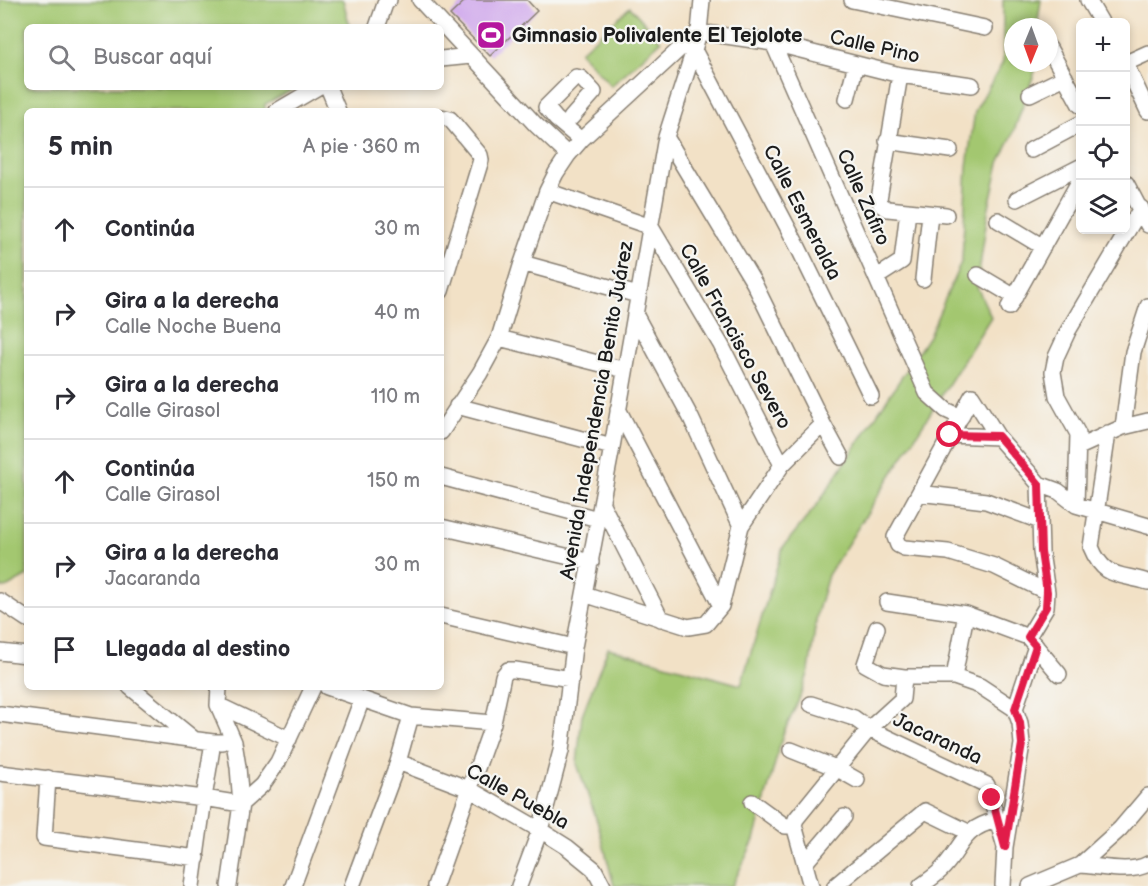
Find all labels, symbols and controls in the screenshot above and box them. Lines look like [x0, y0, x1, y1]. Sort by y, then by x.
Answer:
north arrow [1004, 18, 1058, 72]
map controls [1076, 18, 1130, 234]
button: + [1076, 18, 1130, 72]
sports icon: Gimnasio Polivalente El Tejolote [475, 19, 507, 51]
search box [24, 24, 444, 90]
place label: Gimnasio Polivalente El Tejolote [512, 24, 802, 48]
street label: Calle Pino [828, 25, 922, 69]
icon: search [45, 41, 78, 74]
text: Buscar aquí [93, 44, 212, 71]
button: − [1076, 72, 1130, 126]
button: locate [1076, 126, 1130, 180]
text: 5 min [48, 132, 113, 163]
text: A pie · 360 m [303, 135, 420, 159]
street label: Calle Esmeralda [758, 141, 846, 284]
street label: Calle Zafiro [831, 145, 895, 249]
button: layers [1076, 180, 1130, 234]
icon: ahead [48, 213, 81, 246]
text: Continúa [105, 216, 195, 243]
text: 30 m [374, 217, 420, 241]
street label: Avenida Independencia Benito Juárez [555, 239, 639, 581]
street label: Calle Francisco Severo [674, 240, 796, 433]
text: Gira a la derecha [105, 288, 279, 315]
icon: right [48, 297, 81, 330]
text: 40 m [374, 301, 420, 325]
text: Calle Noche Buena [105, 315, 281, 339]
text: Gira a la derecha [105, 372, 279, 399]
icon: right [48, 381, 81, 414]
text: 110 m [371, 385, 420, 409]
text: Calle Girasol [105, 399, 220, 423]
route start [936, 421, 962, 447]
text: Continúa [105, 456, 195, 483]
icon: ahead [48, 465, 81, 498]
text: 150 m [367, 469, 420, 493]
text: Calle Girasol [105, 483, 220, 507]
text: Gira a la derecha [105, 540, 279, 567]
icon: right [48, 549, 81, 582]
text: 30 m [374, 553, 420, 577]
text: Jacaranda [105, 567, 201, 591]
icon: arrive [48, 633, 81, 666]
text: Llegada al destino [105, 636, 290, 663]
street label: Jacaranda [889, 708, 986, 770]
street label: Calle Puebla [462, 759, 573, 835]
route end [978, 784, 1004, 810]

